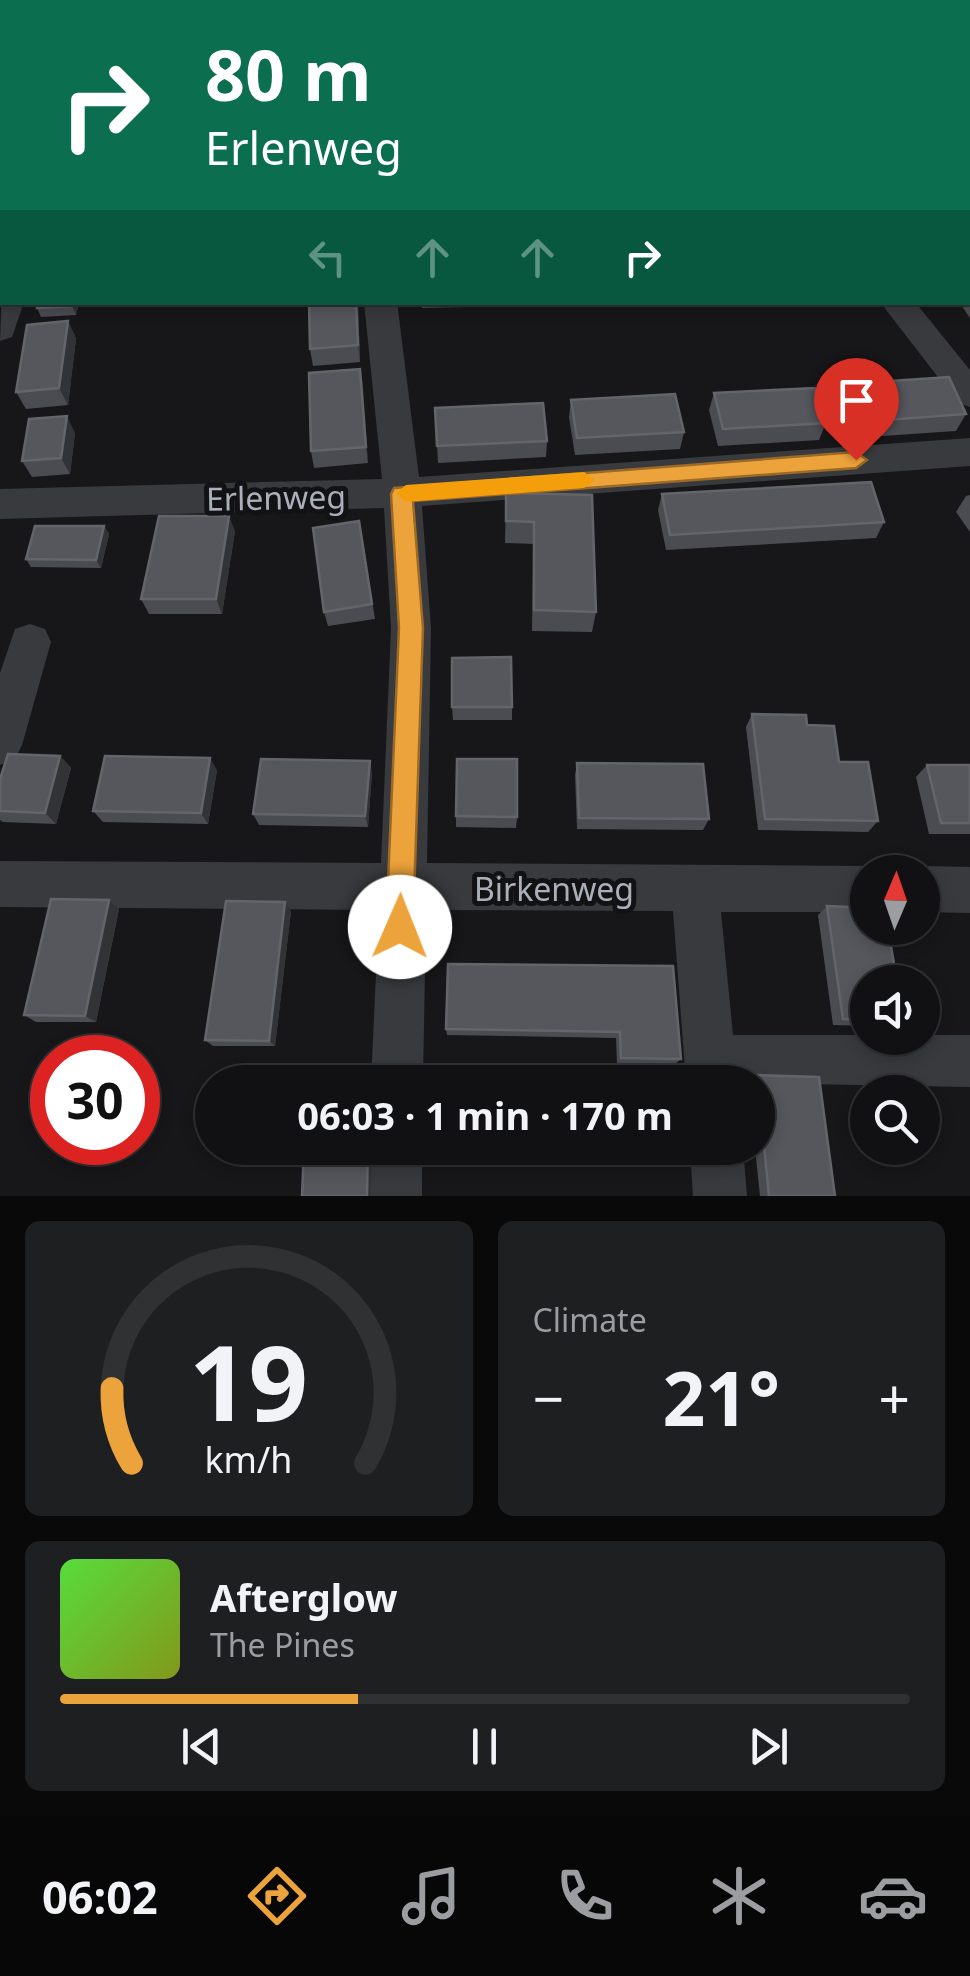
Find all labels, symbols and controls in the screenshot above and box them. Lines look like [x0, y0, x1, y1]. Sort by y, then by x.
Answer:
text: 80 m [205, 26, 372, 122]
icon: right [40, 40, 170, 170]
text: Erlenweg [205, 117, 402, 178]
icon: left [300, 230, 355, 285]
icon: ahead [405, 230, 460, 285]
icon: ahead [510, 230, 565, 285]
icon: right [615, 230, 670, 285]
pin [814, 358, 899, 461]
icon: arrive [829, 373, 884, 428]
street label: Erlenweg [206, 474, 346, 520]
north arrow [850, 855, 940, 945]
map controls [850, 855, 940, 1165]
street label: Birkenweg [474, 867, 634, 910]
position arrow [348, 875, 452, 979]
button: sound [850, 965, 940, 1055]
speed limit sign: 30 [30, 1035, 160, 1165]
button: search [850, 1075, 940, 1165]
text: 06:03 · 1 min · 170 m [297, 1089, 673, 1141]
text: Climate [533, 1298, 647, 1341]
text: 19 [189, 1310, 308, 1451]
text: 21° [662, 1346, 780, 1448]
text: − [533, 1360, 564, 1435]
text: + [879, 1360, 910, 1435]
text: km/h [205, 1435, 293, 1483]
text: Afterglow [210, 1571, 398, 1623]
text: The Pines [210, 1623, 355, 1666]
icon: previous [174, 1719, 229, 1774]
icon: pause [457, 1719, 512, 1774]
icon: next [741, 1719, 796, 1774]
icon: directions [242, 1861, 312, 1931]
icon: music [396, 1861, 466, 1931]
icon: phone [550, 1861, 620, 1931]
icon: climate [704, 1861, 774, 1931]
icon: car [858, 1861, 928, 1931]
text: 06:02 [42, 1866, 158, 1927]

